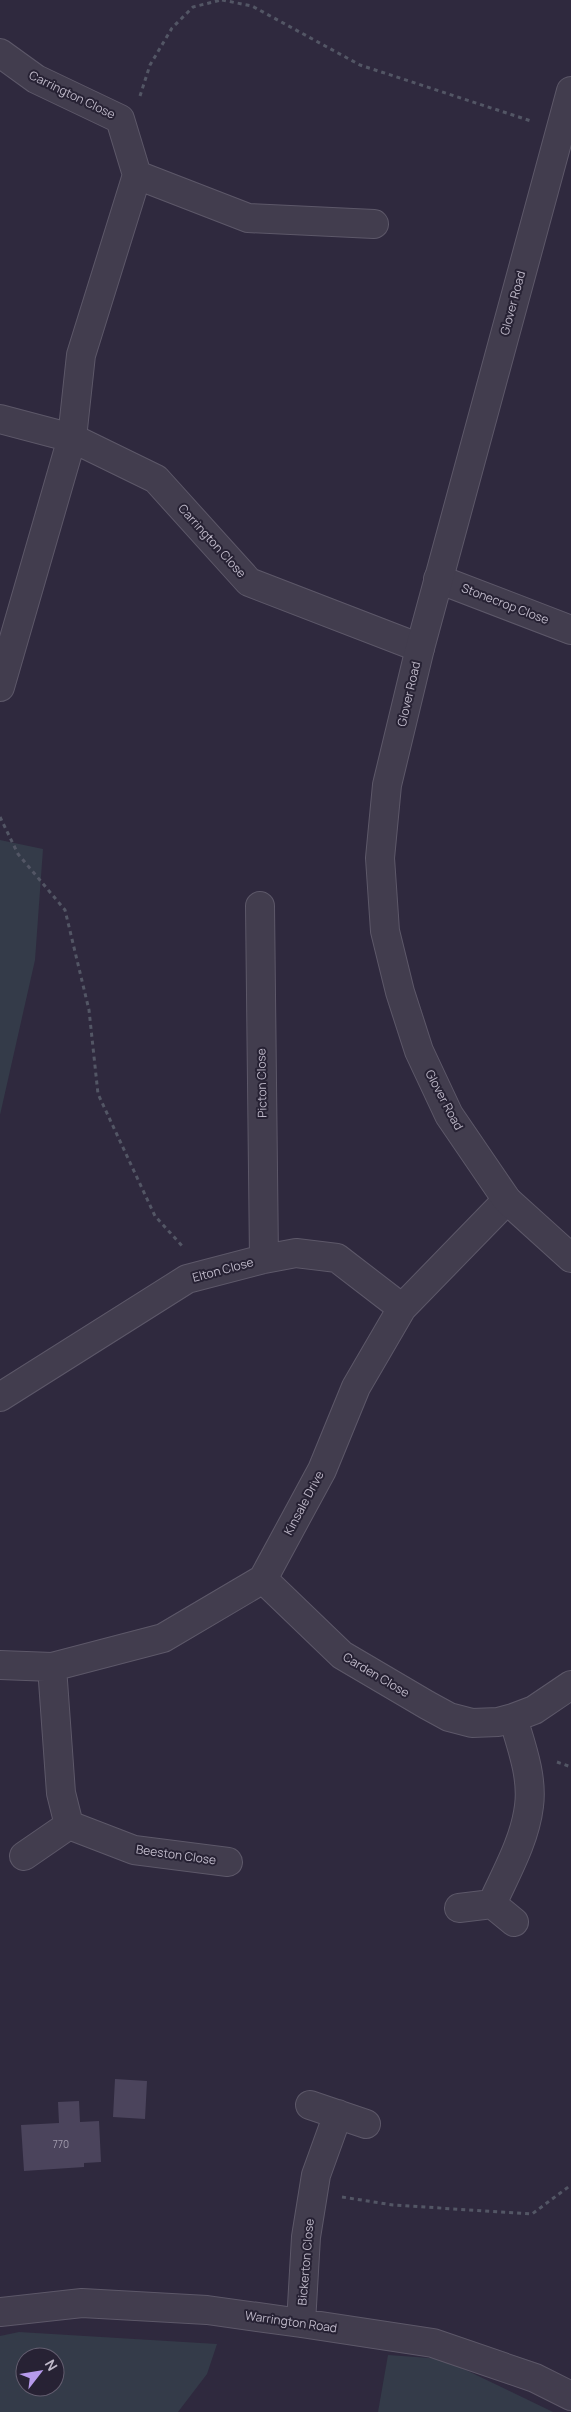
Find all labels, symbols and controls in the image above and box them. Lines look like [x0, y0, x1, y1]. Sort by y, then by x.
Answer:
street label: Carrington Close [26, 66, 118, 123]
street label: Glover Road [496, 269, 529, 337]
street label: Carrington Close [175, 500, 250, 581]
street label: Stonecrop Close [459, 579, 551, 628]
street label: Glover Road [393, 660, 424, 728]
street label: Picton Close [252, 1048, 271, 1118]
street label: Glover Road [421, 1067, 467, 1133]
street label: Elton Close [190, 1253, 255, 1286]
street label: Kinsale Drive [280, 1468, 328, 1538]
street label: Carden Close [340, 1648, 413, 1701]
street label: Beeston Close [135, 1840, 217, 1869]
house number: 770 [53, 2137, 69, 2151]
street label: Bickerton Close [293, 2218, 318, 2306]
street label: Warrington Road [244, 2307, 338, 2336]
north arrow [15, 2347, 65, 2397]
text: N [41, 2356, 62, 2374]

